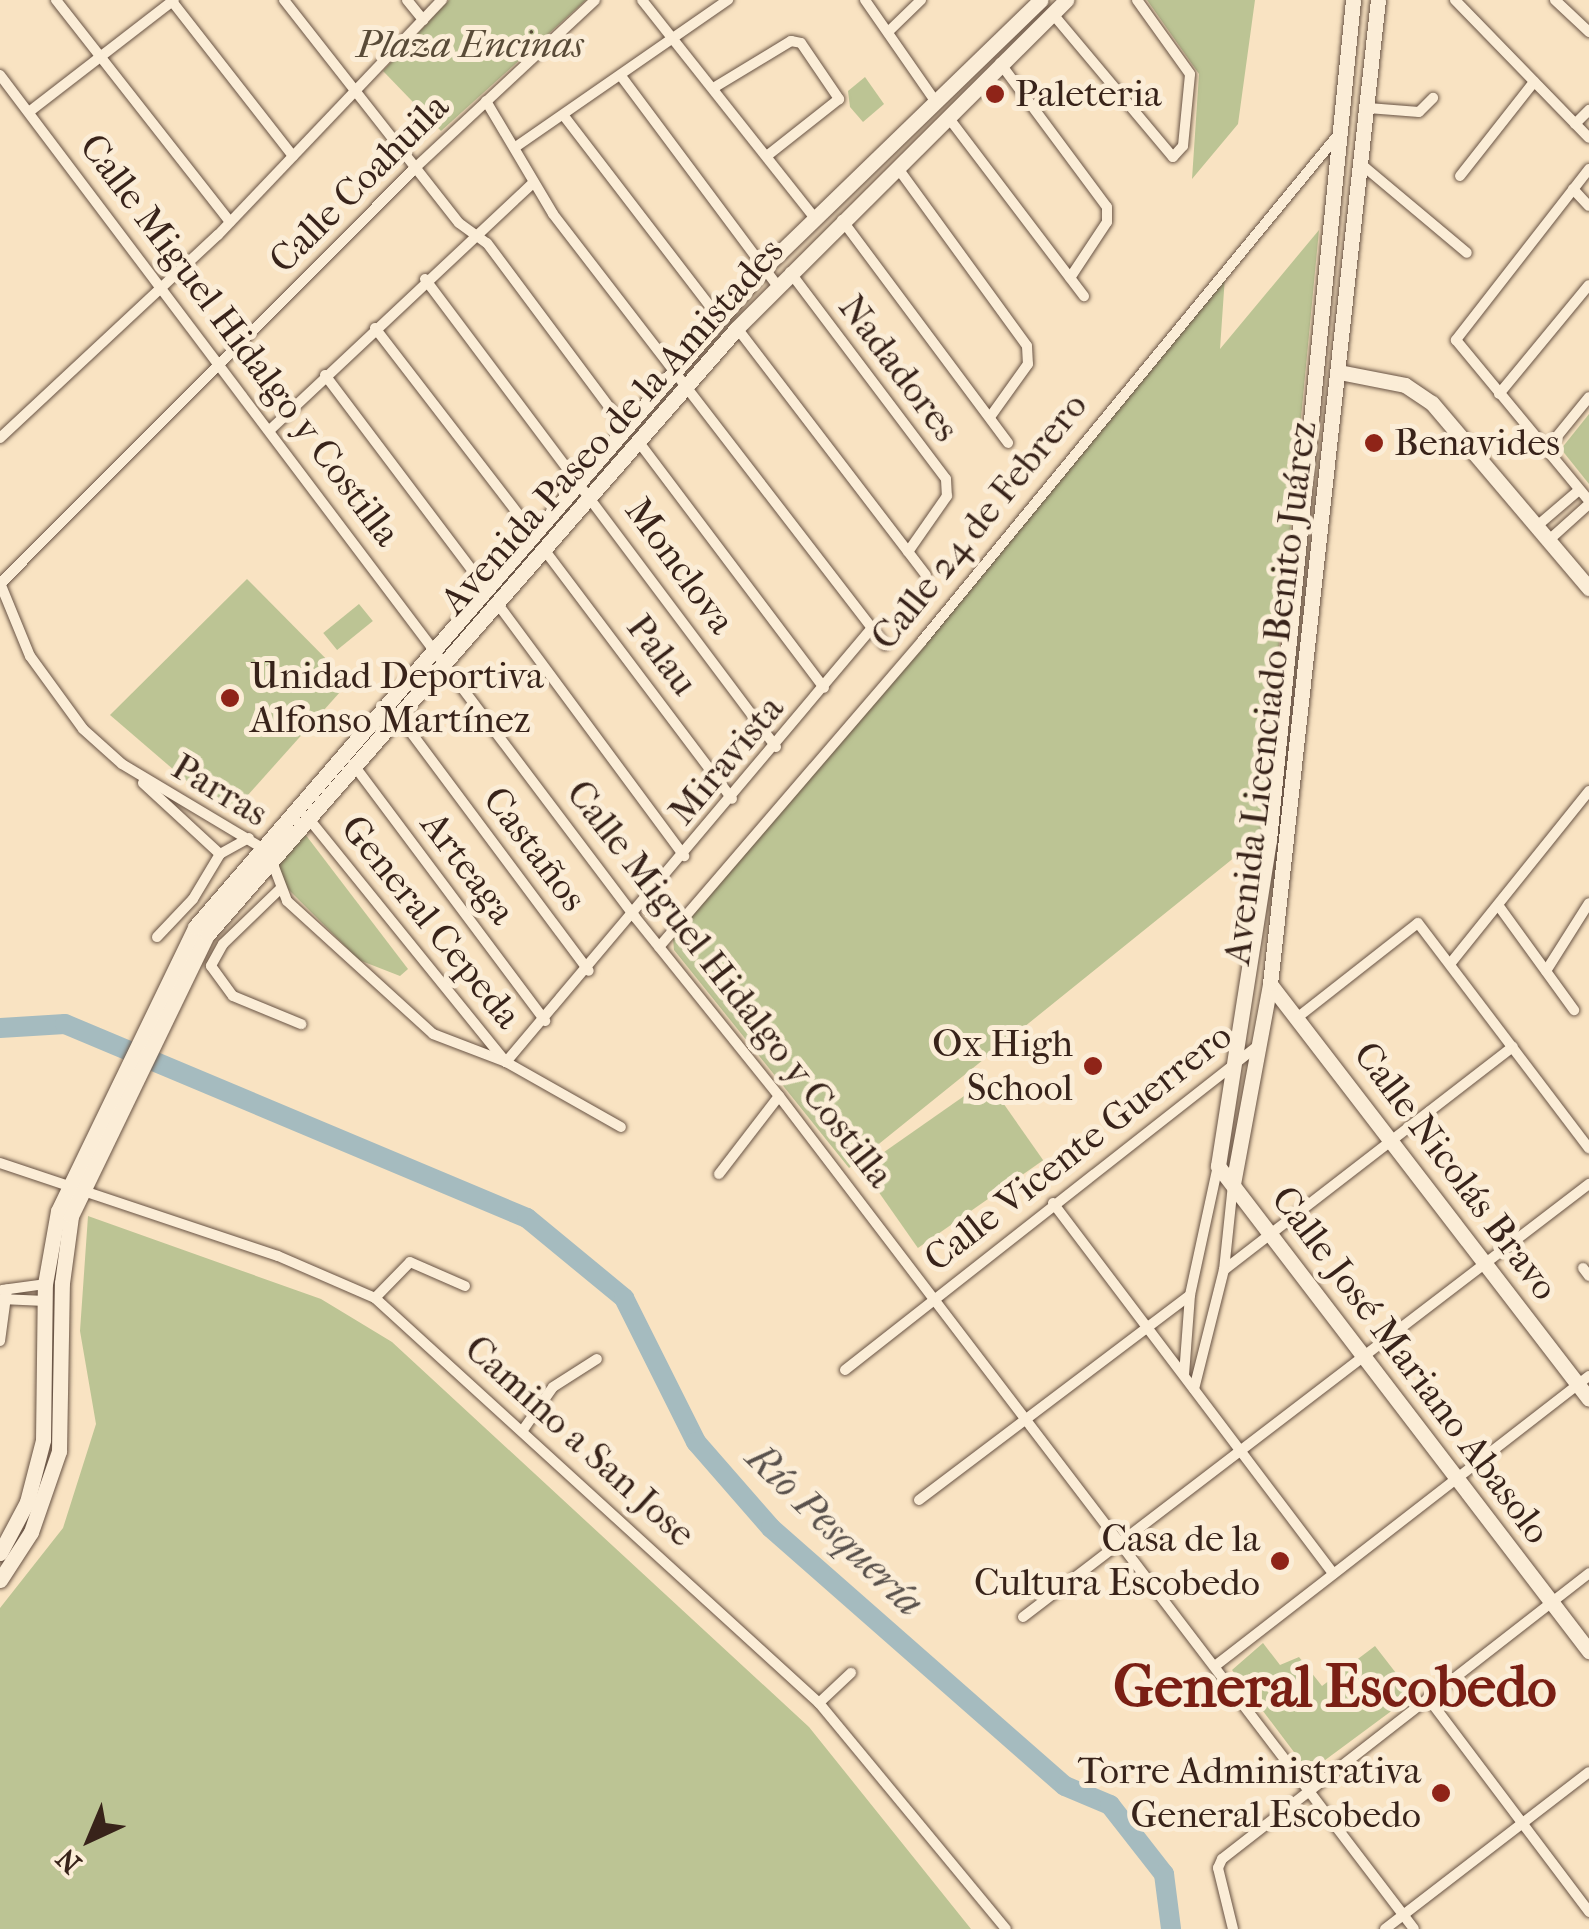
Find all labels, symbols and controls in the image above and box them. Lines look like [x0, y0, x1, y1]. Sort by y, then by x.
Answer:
park label: Plaza Encinas [356, 22, 584, 68]
place label: Paleteria [1015, 71, 1161, 117]
marker: Paleteria [984, 83, 1006, 105]
street label: Calle Coahuila [260, 84, 458, 282]
street label: Calle Miguel Hidalgo y Costilla [70, 125, 410, 555]
street label: Avenida Paseo de la Amistades [431, 228, 793, 624]
street label: Nadadores [829, 285, 969, 451]
street label: Calle 24 de Febrero [861, 383, 1097, 659]
street label: Avenida Licenciado Benito Juárez [1214, 419, 1326, 967]
place label: Benavides [1394, 420, 1560, 466]
marker: Benavides [1363, 432, 1385, 454]
street label: Monclova [615, 489, 745, 643]
street label: Palau [617, 605, 707, 705]
place label: Unidad Deportiva Alfonso Martínez [250, 653, 544, 742]
street label: Miravista [659, 686, 793, 834]
marker: Unidad Deportiva Alfonso Martínez [219, 687, 241, 709]
street label: Parras [164, 744, 276, 836]
street label: Calle Miguel Hidalgo y Costilla [557, 771, 903, 1197]
street label: Castaños [474, 778, 596, 920]
street label: Arteaga [411, 803, 525, 933]
street label: General Cepeda [331, 806, 531, 1038]
street label: Calle Vicente Guerrero [915, 1013, 1241, 1281]
place label: Ox High School [932, 1021, 1073, 1110]
street label: Calle Nicolás Bravo [1344, 1033, 1568, 1309]
marker: Ox High School [1082, 1055, 1104, 1077]
street label: Calle José Mariano Abasolo [1262, 1177, 1560, 1553]
street label: Camino a San Jose [456, 1326, 704, 1556]
water label: Río Pesquería [737, 1434, 933, 1626]
place label: Casa de la Cultura Escobedo [974, 1516, 1260, 1606]
marker: Casa de la Cultura Escobedo [1269, 1550, 1291, 1572]
district label: General Escobedo [1113, 1652, 1557, 1722]
place label: Torre Administrativa General Escobedo [1078, 1748, 1421, 1838]
marker: Torre Administrativa General Escobedo [1430, 1782, 1452, 1804]
north arrow [40, 1789, 140, 1889]
text: N [50, 1842, 88, 1880]

